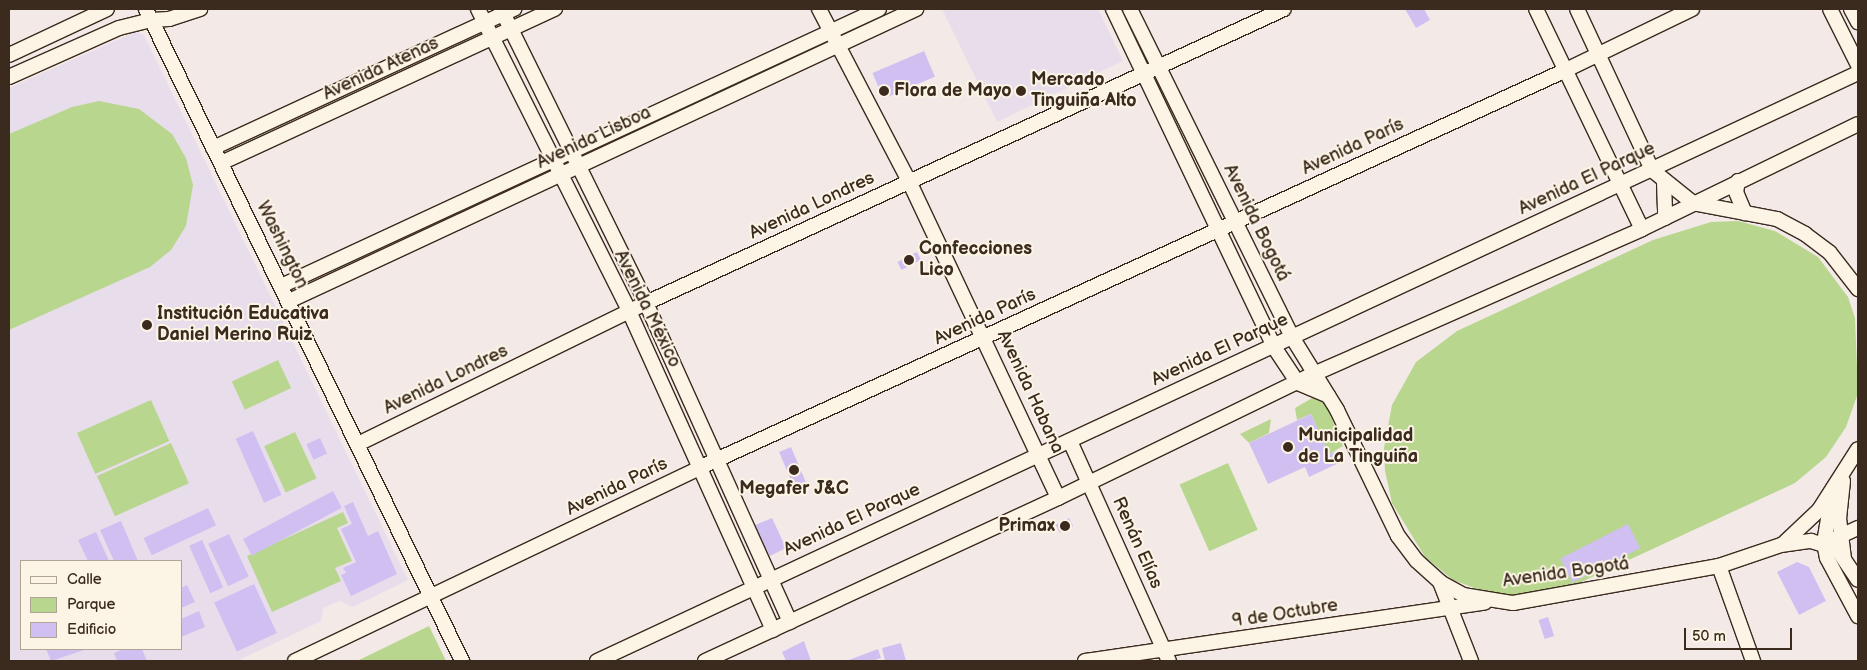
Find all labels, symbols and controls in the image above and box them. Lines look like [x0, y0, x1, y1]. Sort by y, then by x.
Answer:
street label: Avenida Atenas [320, 33, 442, 105]
place label: Mercado Tinguiña Alto [1031, 70, 1137, 112]
place label: Flora de Mayo [894, 80, 1011, 102]
marker: Flora de Mayo [878, 85, 890, 97]
marker: Mercado Tinguiña Alto [1015, 85, 1027, 97]
street label: Avenida Lisboa [534, 102, 654, 174]
street label: Avenida París [1299, 114, 1407, 180]
street label: Avenida El Parque [1515, 138, 1659, 220]
street label: Avenida Bogotá [1218, 161, 1294, 285]
street label: Avenida Londres [746, 168, 878, 244]
street label: Washington [252, 198, 312, 292]
place label: Confecciones Lico [919, 239, 1032, 282]
street label: Avenida México [609, 247, 685, 371]
marker: Confecciones Lico [903, 254, 915, 266]
street label: Avenida París [931, 284, 1039, 350]
place label: Institución Educativa Daniel Merino Ruiz [157, 304, 329, 346]
street label: Avenida El Parque [1148, 309, 1292, 391]
marker: Institución Educativa Daniel Merino Ruiz [141, 319, 153, 331]
street label: Avenida Habana [992, 327, 1068, 457]
street label: Avenida Londres [380, 341, 512, 419]
place label: Municipalidad de La Tinguiña [1298, 426, 1418, 468]
marker: Municipalidad de La Tinguiña [1282, 441, 1294, 453]
street label: Avenida París [563, 453, 671, 521]
marker: Megafer J&C [788, 464, 800, 476]
place label: Megafer J&C [739, 478, 849, 500]
street label: Avenida El Parque [780, 479, 924, 561]
street label: Renán Elías [1107, 494, 1167, 592]
place label: Primax [999, 515, 1055, 537]
marker: Primax [1059, 520, 1071, 532]
street label: Avenida Bogotá [1501, 553, 1631, 593]
legend [20, 560, 182, 650]
text: Calle [67, 570, 102, 589]
text: Parque [67, 595, 115, 614]
street label: 9 de Octubre [1231, 595, 1339, 633]
scale bar [1687, 618, 1794, 650]
text: Edificio [67, 620, 116, 639]
text: 50 m [1692, 627, 1726, 646]

